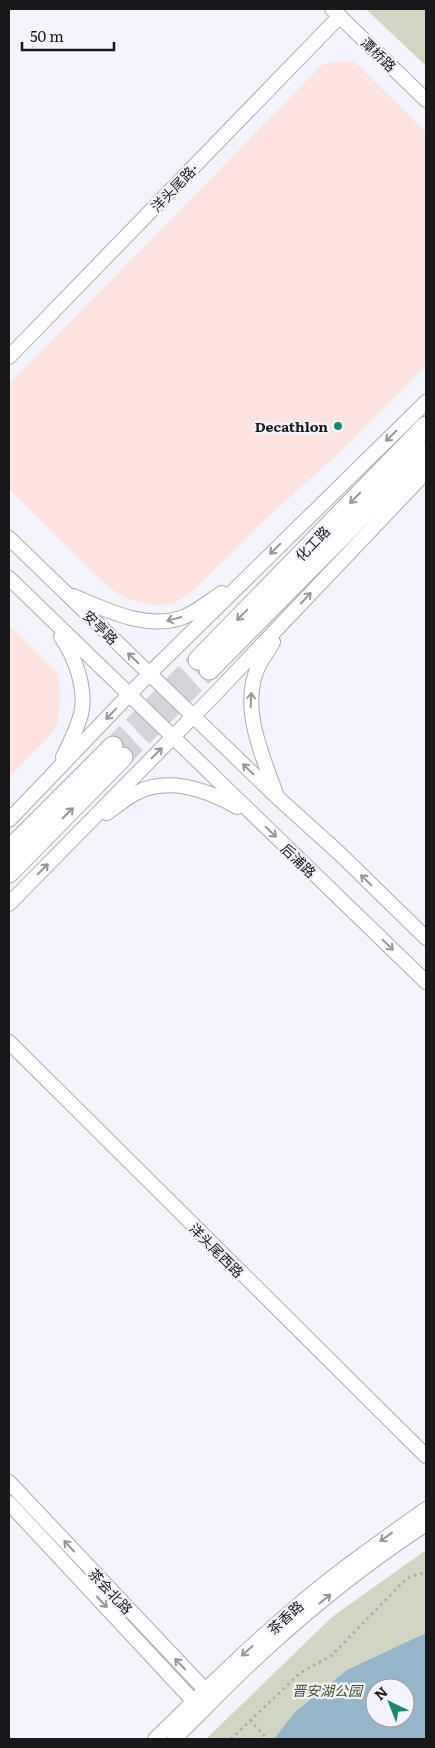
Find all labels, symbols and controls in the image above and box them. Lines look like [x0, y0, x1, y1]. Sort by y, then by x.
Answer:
scale bar [22, 20, 115, 52]
text: 50 m [30, 24, 64, 47]
street label: 潭桥路 [357, 32, 401, 76]
street label: 洋头尾路· [146, 158, 202, 216]
place label: Decathlon [255, 416, 328, 436]
marker: Decathlon [332, 420, 344, 432]
one-way arrow [385, 429, 397, 442]
one-way arrow [350, 492, 362, 504]
street label: 化工路 [290, 521, 334, 565]
one-way arrow [269, 543, 281, 556]
one-way arrow [300, 592, 312, 605]
street label: 安亭路 [79, 605, 123, 649]
one-way arrow [236, 608, 248, 621]
one-way arrow [167, 615, 183, 624]
one-way arrow [127, 652, 139, 664]
one-way arrow [247, 692, 256, 708]
one-way arrow [105, 707, 117, 720]
one-way arrow [151, 747, 163, 759]
one-way arrow [241, 763, 254, 775]
one-way arrow [61, 807, 74, 819]
one-way arrow [264, 826, 277, 838]
street label: 后浦路 [277, 838, 321, 882]
one-way arrow [37, 863, 49, 875]
one-way arrow [360, 874, 372, 886]
one-way arrow [382, 939, 394, 951]
street label: 洋头尾西路 [185, 1218, 249, 1282]
one-way arrow [379, 1532, 393, 1542]
one-way arrow [63, 1540, 75, 1552]
street label: 茶会北路 [85, 1564, 137, 1618]
one-way arrow [318, 1594, 331, 1605]
one-way arrow [96, 1596, 108, 1608]
street label: 茶香路 [263, 1596, 307, 1638]
one-way arrow [241, 1645, 254, 1657]
one-way arrow [174, 1658, 186, 1671]
north arrow [365, 1678, 415, 1728]
park label: 晋安湖公园 [292, 1680, 364, 1700]
text: N [369, 1681, 392, 1704]

